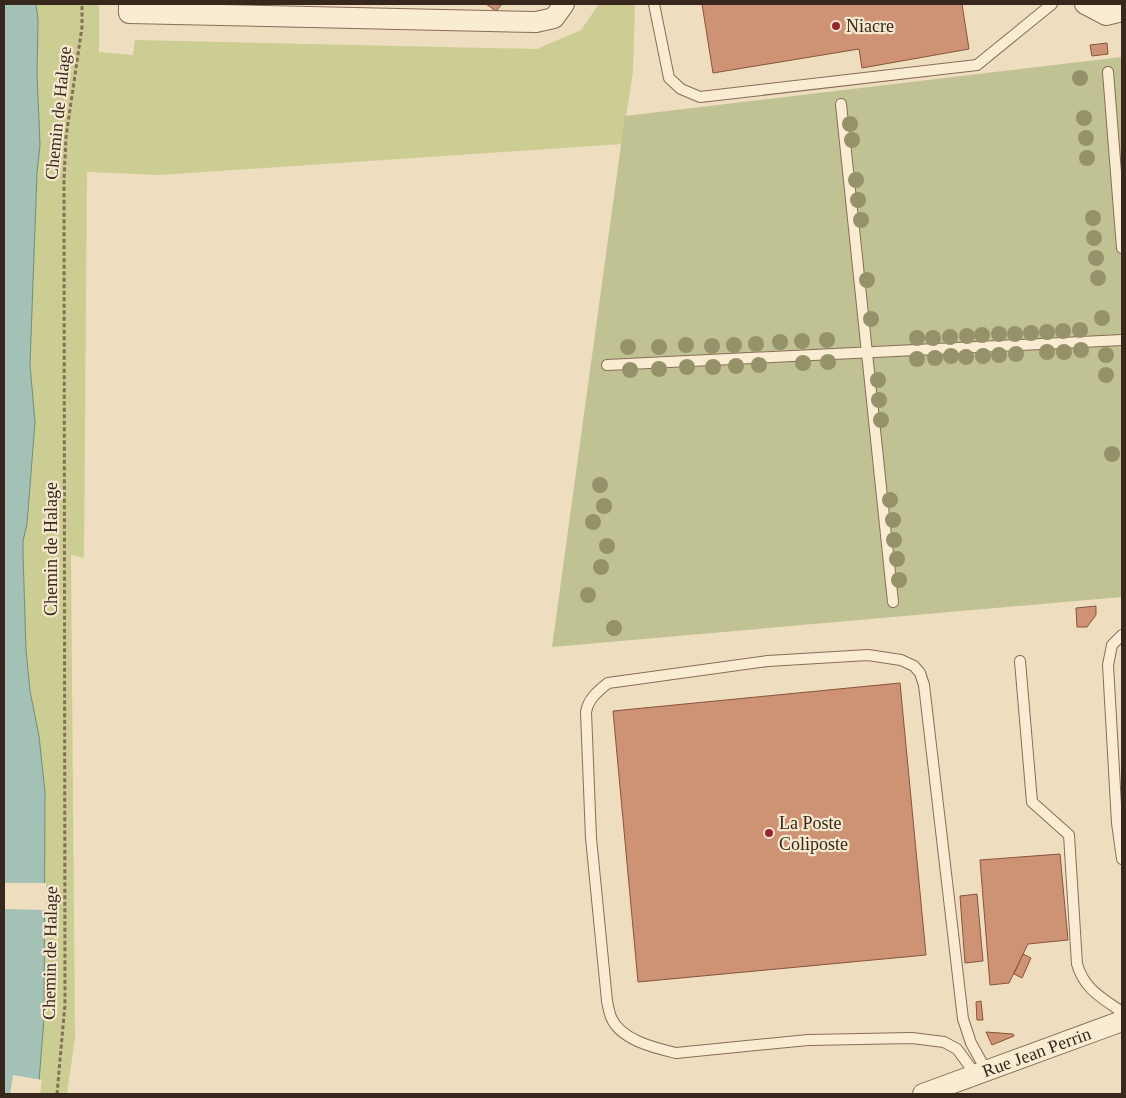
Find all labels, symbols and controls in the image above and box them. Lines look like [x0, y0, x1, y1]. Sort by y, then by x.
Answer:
place label: Niacre [846, 16, 894, 36]
marker: Niacre [830, 20, 842, 32]
street label: Chemin de Halage [41, 45, 75, 181]
street label: Chemin de Halage [41, 482, 61, 616]
place label: La Poste Coliposte [779, 813, 848, 854]
marker: La Poste Coliposte [763, 827, 775, 839]
street label: Chemin de Halage [39, 886, 61, 1020]
street label: Rue Jean Perrin [980, 1023, 1094, 1081]

